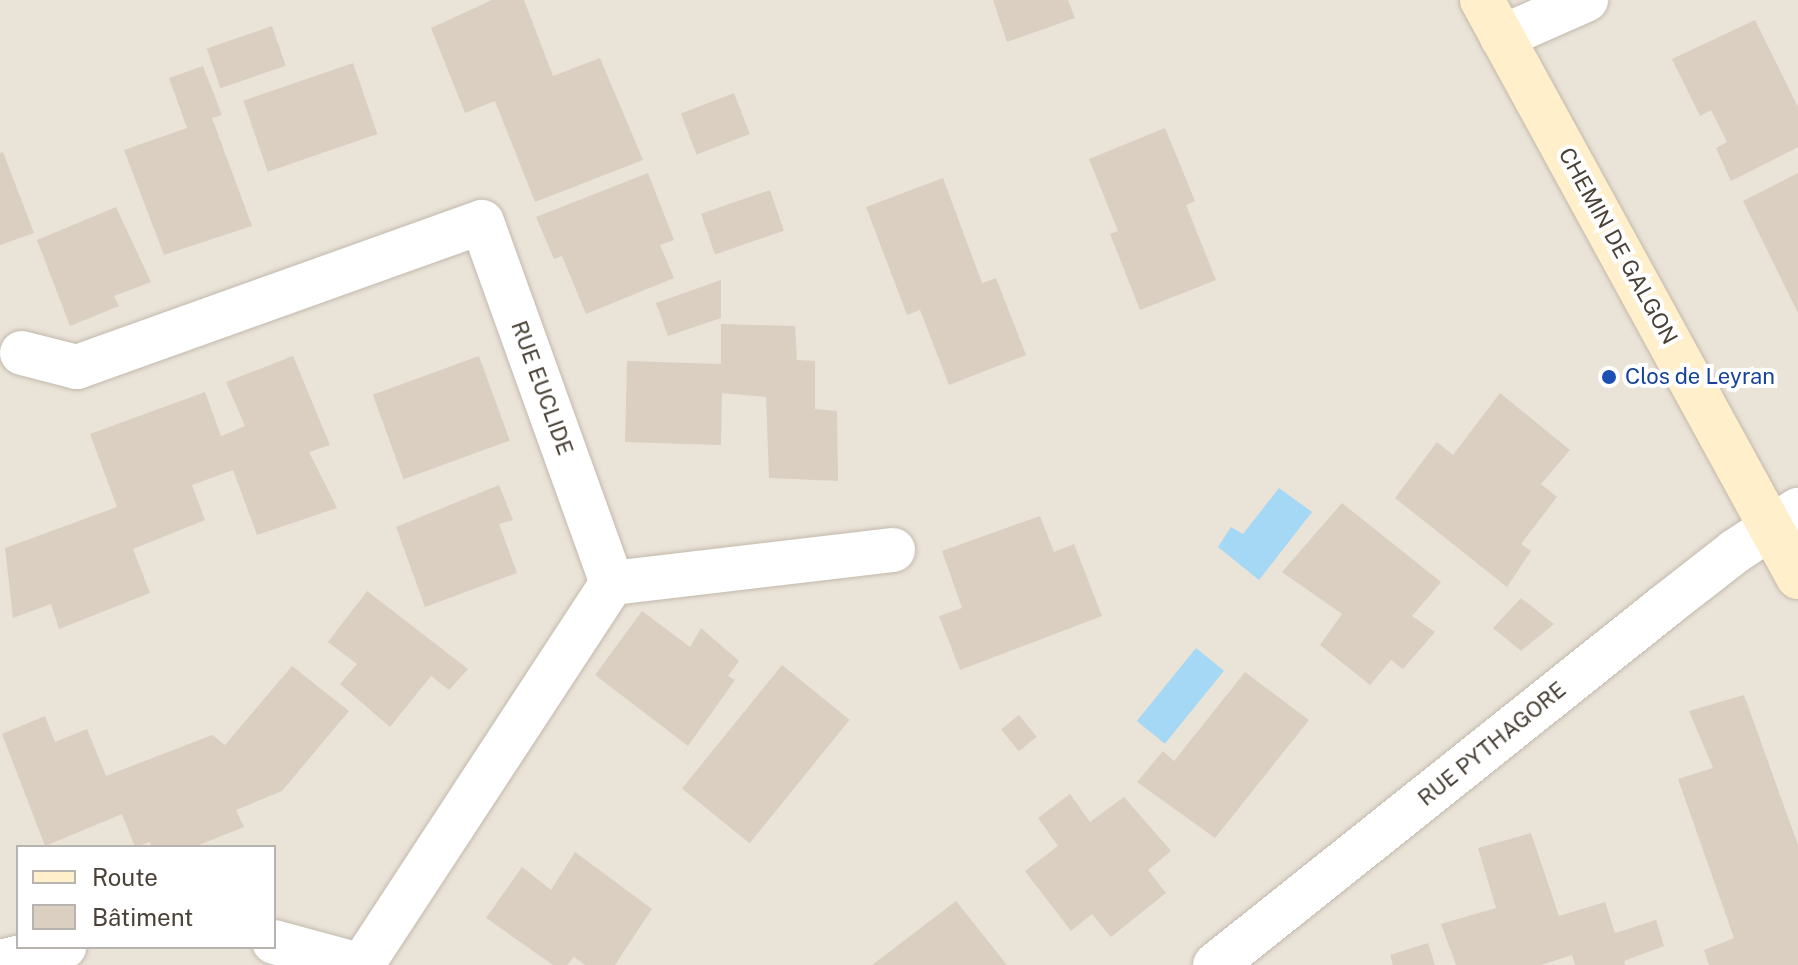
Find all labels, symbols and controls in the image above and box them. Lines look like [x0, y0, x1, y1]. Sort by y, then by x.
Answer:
street label: CHEMIN DE GALGON [1553, 143, 1683, 349]
street label: RUE EUCLIDE [505, 317, 579, 459]
place label: Clos de Leyran [1625, 364, 1775, 390]
marker: Clos de Leyran [1600, 368, 1618, 386]
street label: RUE PYTHAGORE [1413, 676, 1571, 812]
legend [16, 845, 276, 949]
text: Route [92, 863, 158, 891]
text: Bâtiment [92, 903, 193, 931]

